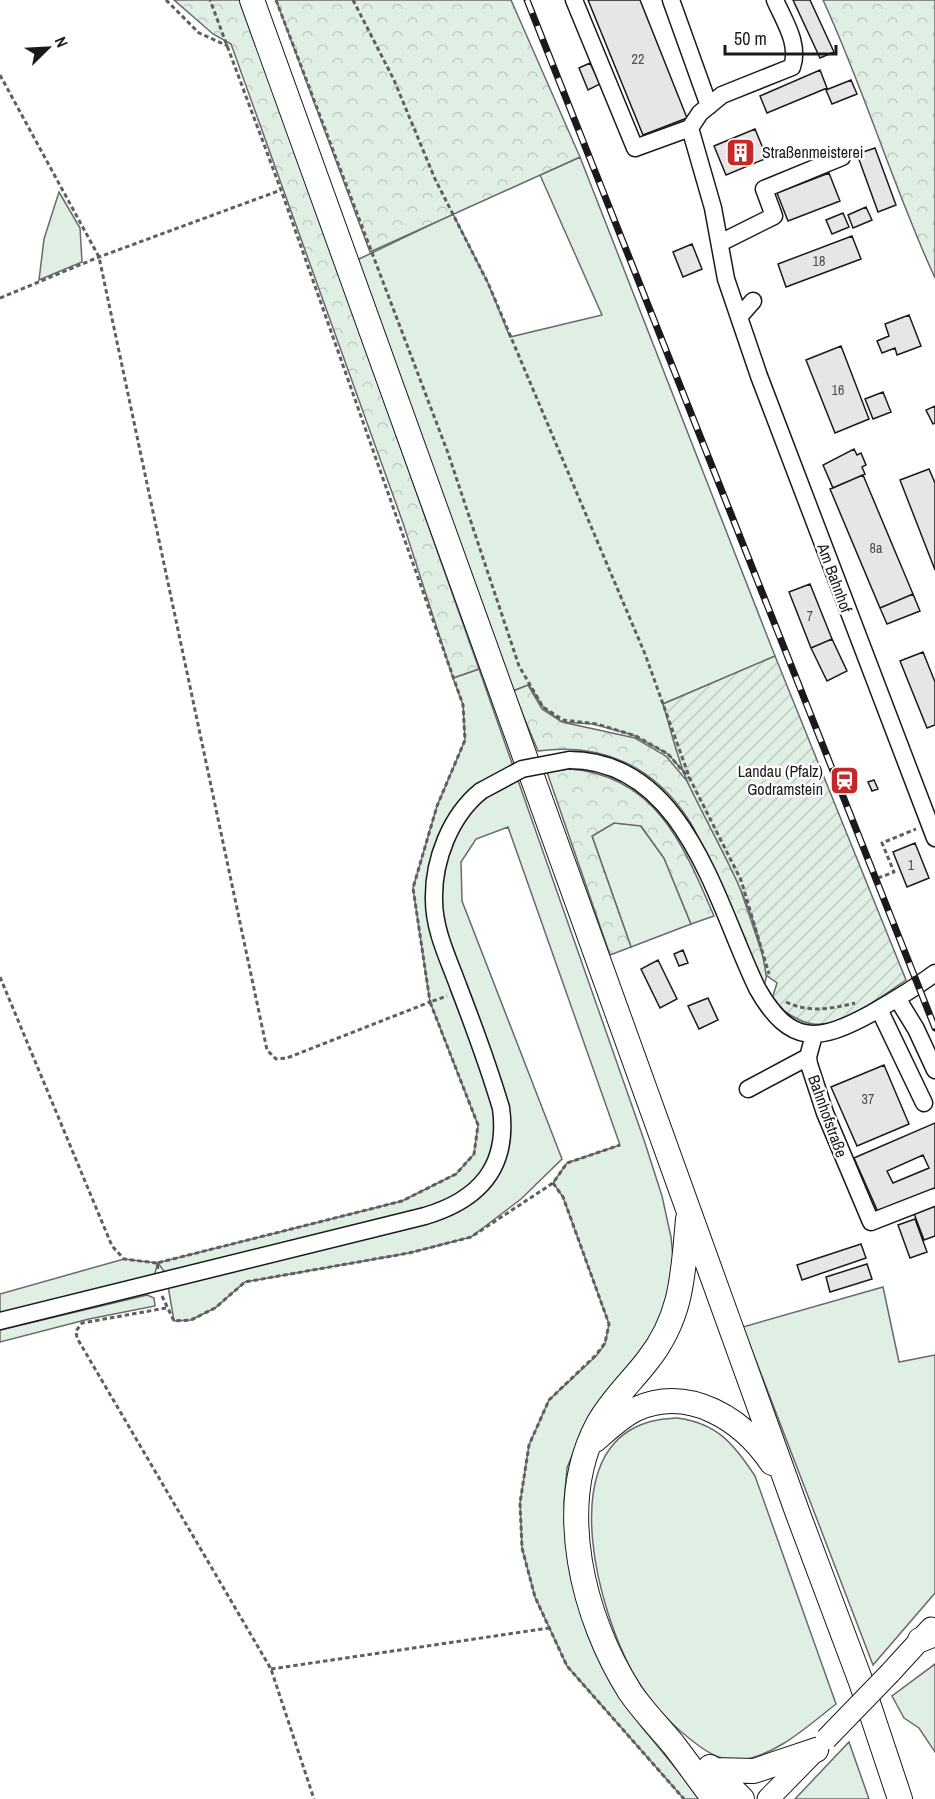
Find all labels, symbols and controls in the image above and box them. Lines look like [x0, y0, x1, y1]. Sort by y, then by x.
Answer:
north arrow [18, 18, 78, 78]
scale bar [725, 18, 836, 56]
text: 50 m [734, 26, 767, 51]
text: N [50, 33, 74, 51]
house number: 22 [632, 50, 644, 68]
building icon: Straßenmeisterei [725, 136, 757, 168]
place label: Straßenmeisterei [762, 141, 863, 163]
house number: 18 [813, 252, 825, 270]
house number: 16 [832, 381, 844, 399]
street label: Am Bahnhof [812, 539, 858, 616]
house number: 8a [870, 539, 883, 557]
house number: 7 [807, 607, 813, 625]
place label: Landau (Pfalz) Godramstein [738, 760, 823, 800]
station icon: Landau (Pfalz) Godramstein [828, 764, 860, 796]
house number: 1 [908, 856, 915, 874]
street label: Bahnhofstraße [803, 1072, 853, 1160]
house number: 37 [862, 1090, 874, 1108]

